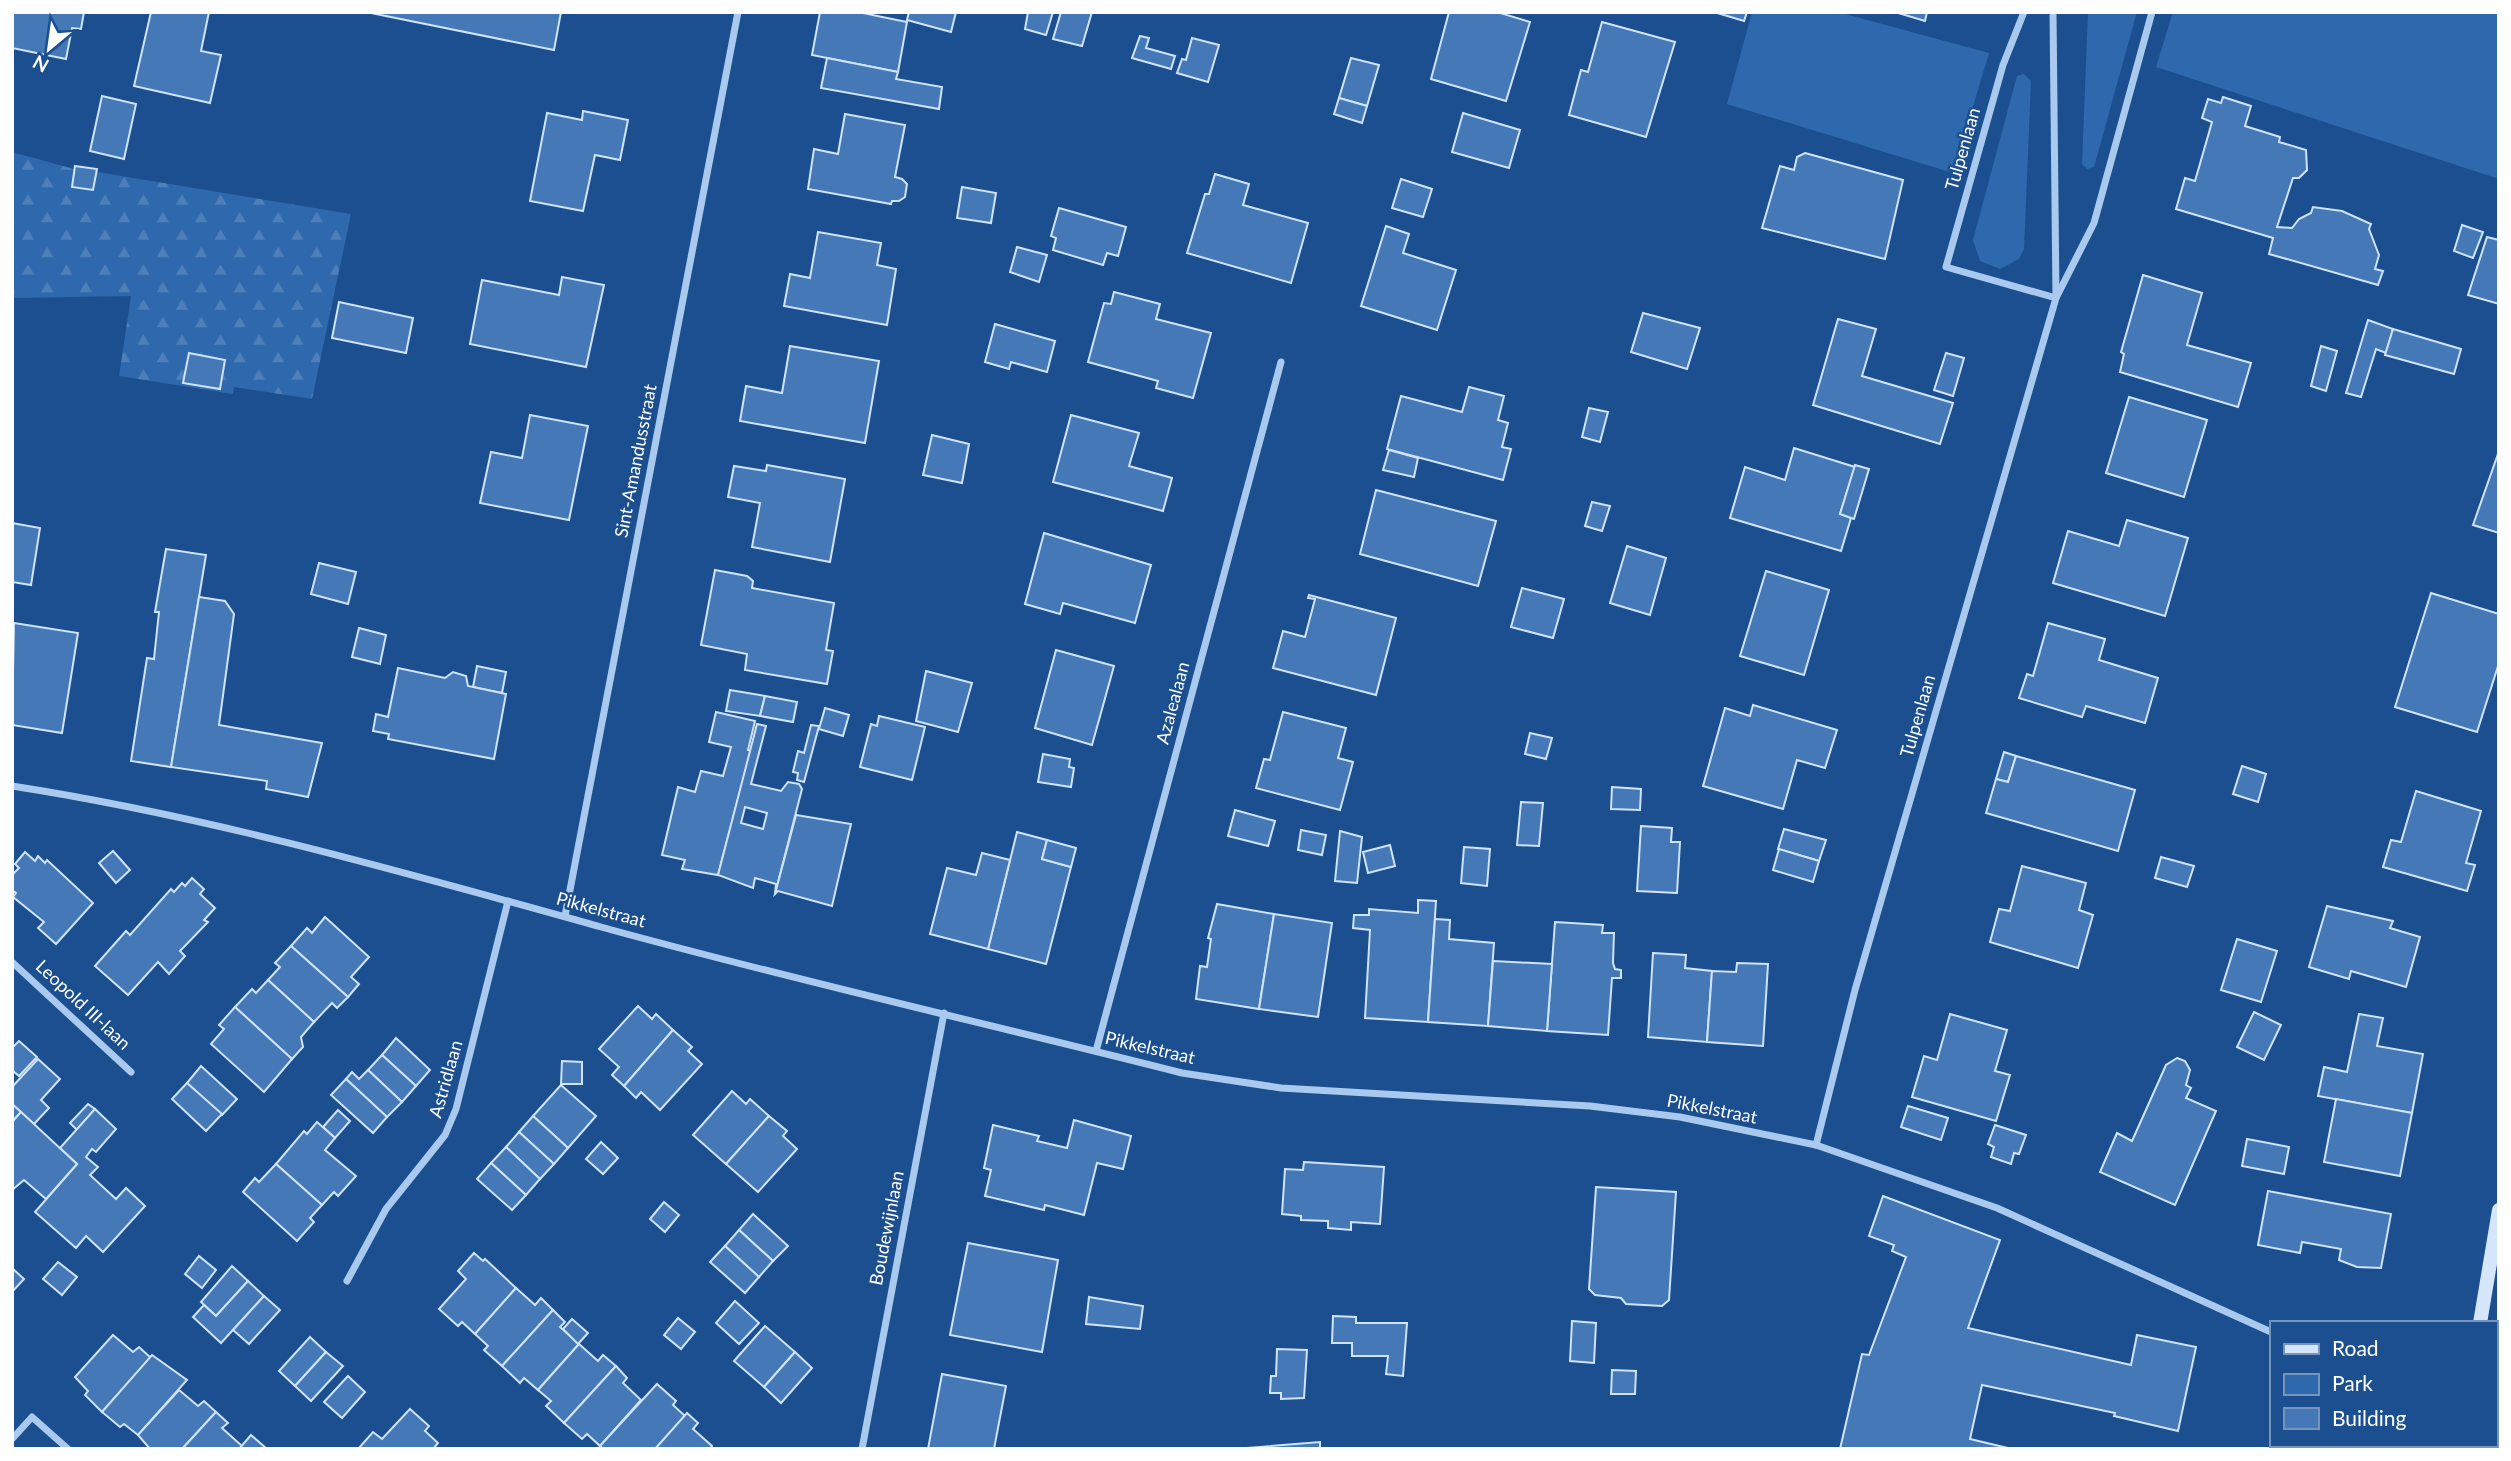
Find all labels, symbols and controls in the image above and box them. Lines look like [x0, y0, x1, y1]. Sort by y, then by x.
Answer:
north arrow [14, 14, 84, 84]
text: N [29, 51, 52, 78]
street label: Tulpenlaan [1940, 105, 1984, 193]
street label: Sint-Amandusstraat [609, 382, 661, 539]
street label: Azalealaan [1151, 659, 1194, 746]
street label: Tulpenlaan [1895, 672, 1939, 760]
street label: Pikkelstraat [554, 887, 649, 932]
street label: Leopold III-laan [32, 955, 136, 1054]
street label: Pikkelstraat [1103, 1026, 1198, 1068]
street label: Astridlaan [423, 1037, 467, 1120]
street label: Pikkelstraat [1665, 1088, 1760, 1128]
street label: Boudewijnlaan [864, 1169, 908, 1287]
legend [2270, 1321, 2497, 1447]
text: Road [2332, 1335, 2379, 1360]
text: Park [2332, 1370, 2373, 1395]
text: Building [2332, 1405, 2407, 1430]

